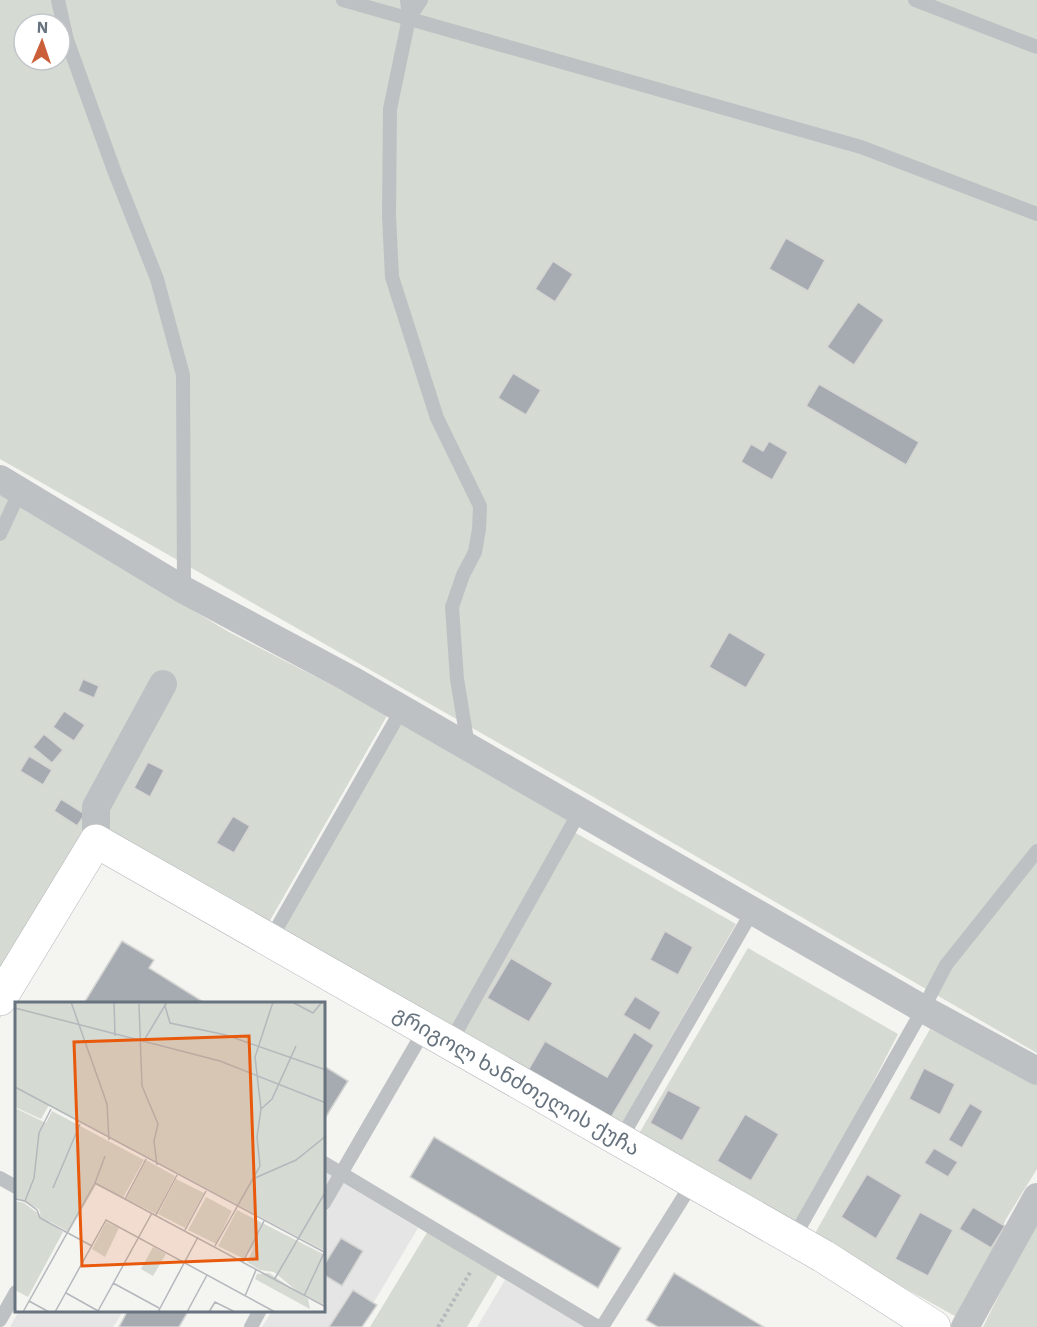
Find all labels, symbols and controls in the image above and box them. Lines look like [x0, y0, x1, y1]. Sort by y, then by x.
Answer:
north arrow [12, 12, 72, 72]
text: N [36, 17, 49, 37]
street label: გრიგოლ ხანძთელის ქუჩა [389, 999, 645, 1162]
inset map [15, 1002, 326, 1312]

